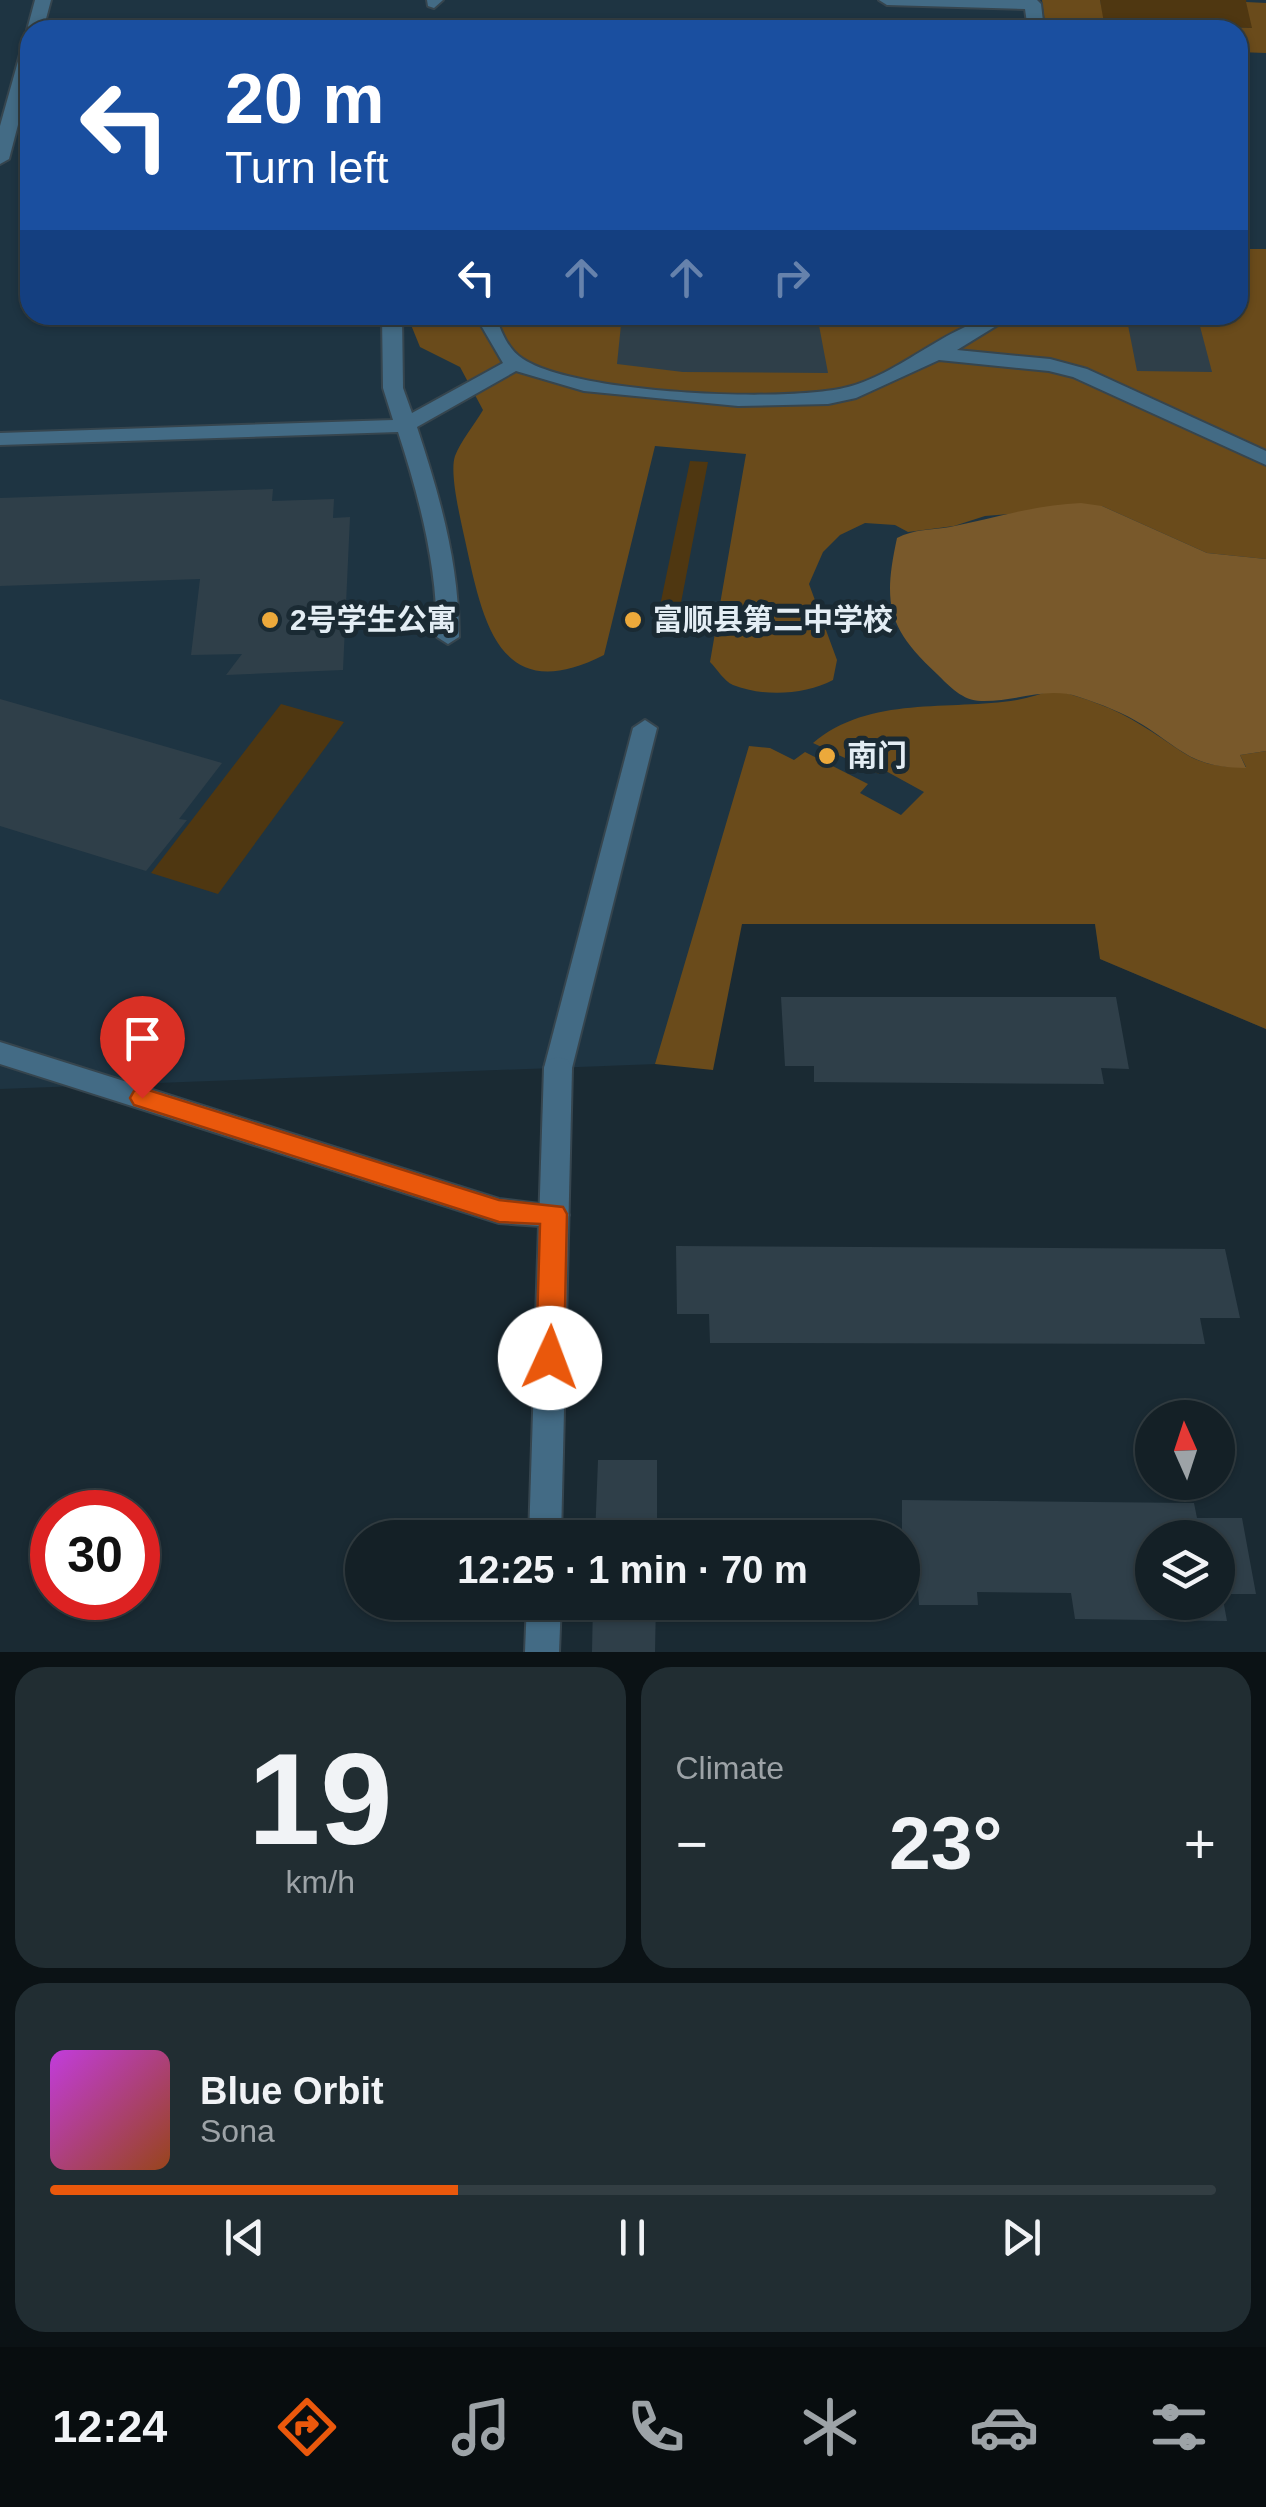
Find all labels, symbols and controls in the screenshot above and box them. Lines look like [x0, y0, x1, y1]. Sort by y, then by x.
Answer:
icon: left [60, 60, 190, 190]
text: 20 m [225, 60, 385, 138]
text: Turn left [225, 142, 388, 193]
icon: left [449, 250, 504, 305]
icon: ahead [554, 250, 609, 305]
icon: ahead [659, 250, 714, 305]
icon: right [764, 250, 819, 305]
place label: 2号学生公寓 [290, 603, 457, 636]
place label: 富顺县第二中学校 [653, 603, 893, 636]
marker: 2号学生公寓 [259, 609, 281, 631]
marker: 富顺县第二中学校 [622, 609, 644, 631]
place label: 南门 [847, 739, 907, 772]
marker: 南门 [816, 745, 838, 767]
pin [100, 996, 185, 1099]
icon: arrive [115, 1011, 170, 1066]
position arrow [498, 1306, 602, 1410]
north arrow [1135, 1400, 1235, 1500]
map controls [1135, 1400, 1235, 1620]
speed limit sign: 30 [30, 1490, 160, 1620]
button: layers [1135, 1520, 1235, 1620]
text: 12:25 · 1 min · 70 m [457, 1549, 808, 1591]
text: 19 [248, 1726, 393, 1872]
text: Climate [676, 1750, 784, 1786]
text: 23° [889, 1801, 1002, 1885]
text: − [676, 1813, 708, 1875]
text: + [1184, 1813, 1216, 1875]
text: km/h [286, 1864, 355, 1900]
text: Blue Orbit [200, 2070, 384, 2112]
text: Sona [200, 2113, 275, 2149]
icon: previous [217, 2210, 272, 2265]
icon: pause [605, 2210, 660, 2265]
icon: next [994, 2210, 1049, 2265]
icon: directions [272, 2392, 342, 2462]
icon: music [446, 2392, 516, 2462]
icon: phone [621, 2392, 691, 2462]
icon: climate [795, 2392, 865, 2462]
icon: car [969, 2392, 1039, 2462]
icon: filters [1144, 2392, 1214, 2462]
text: 12:24 [52, 2401, 167, 2452]

